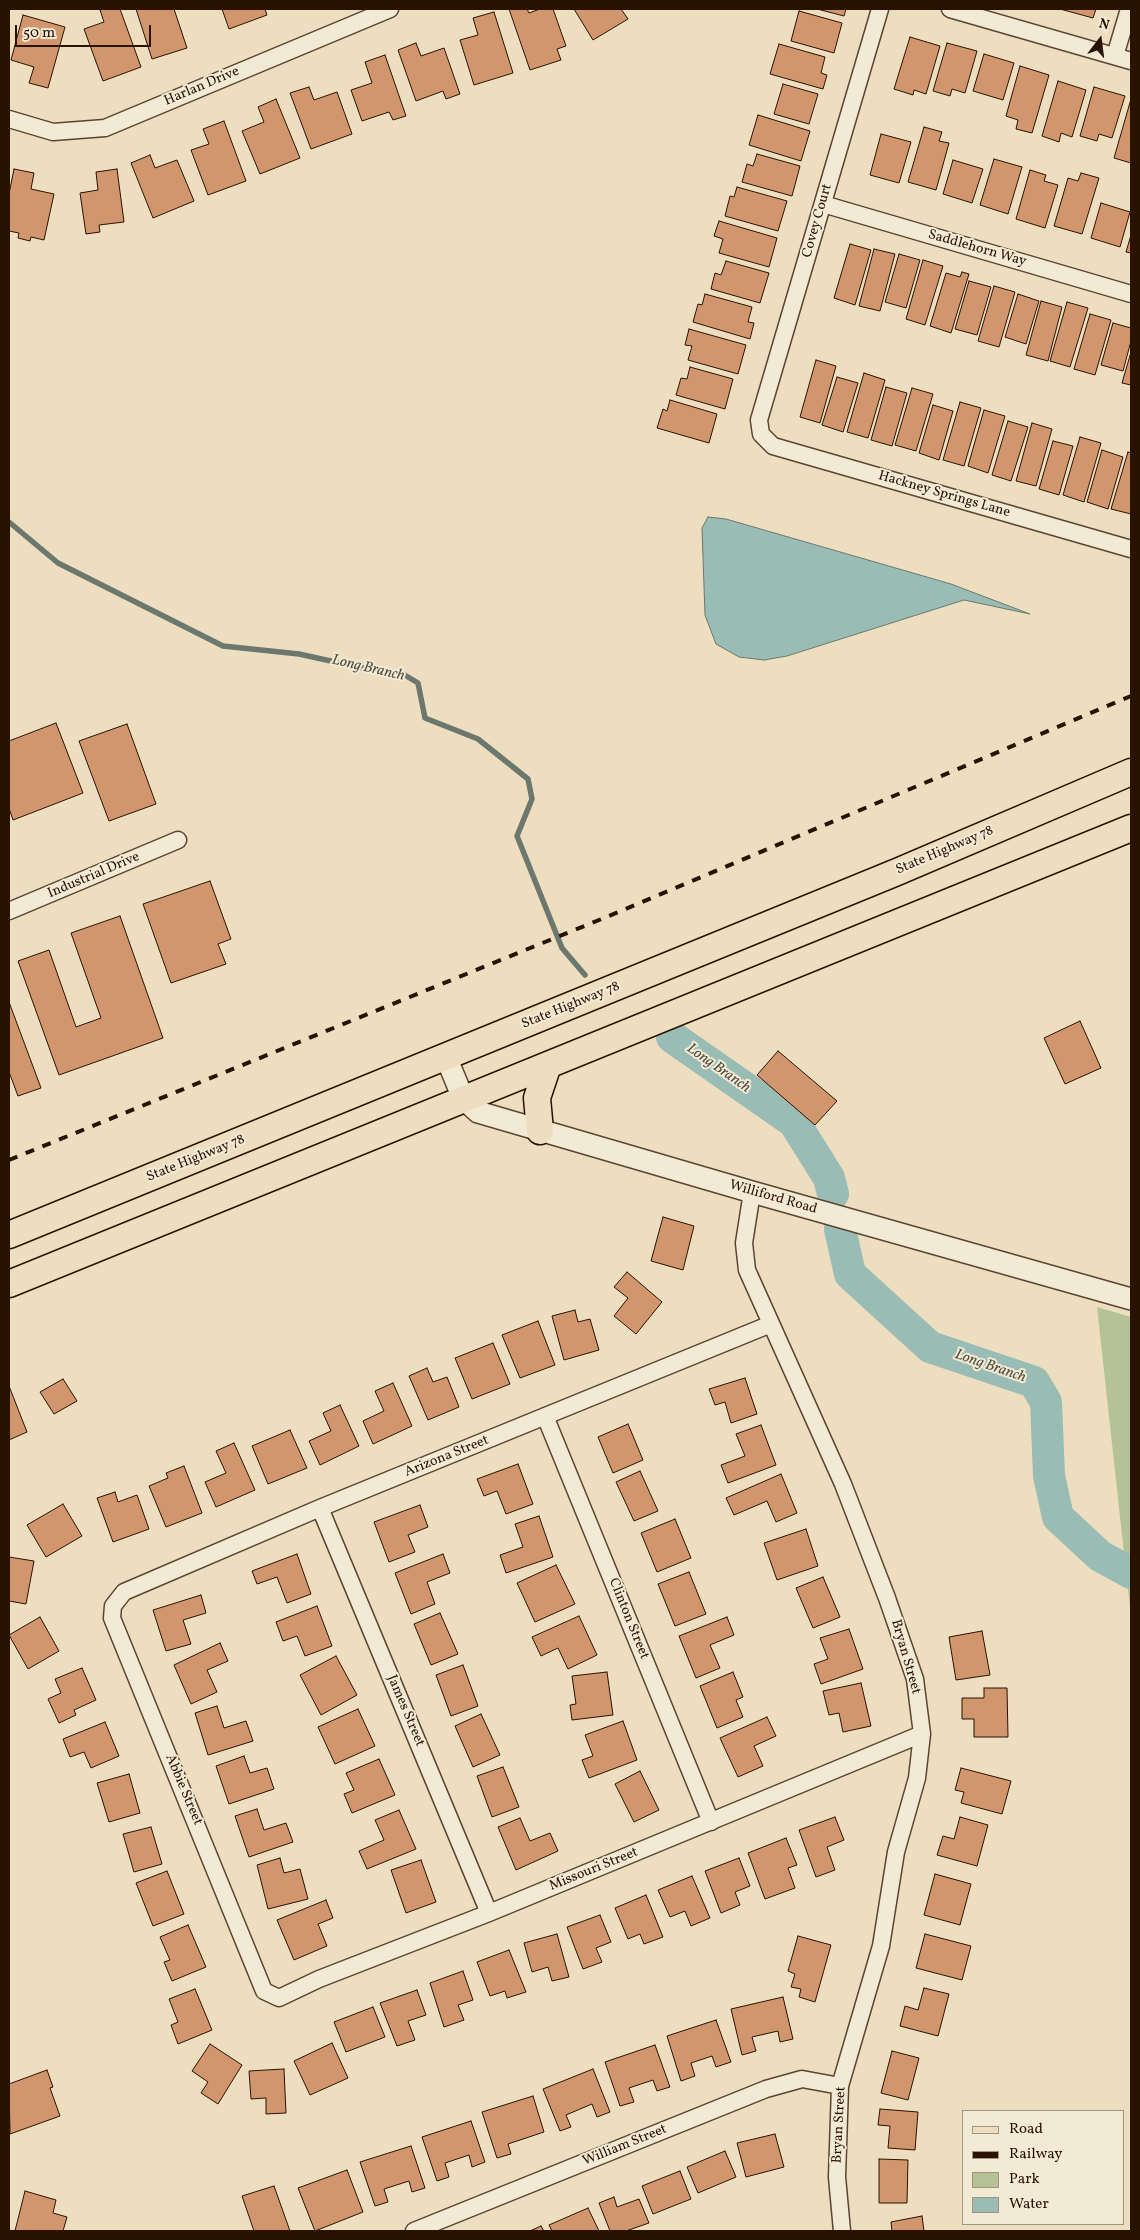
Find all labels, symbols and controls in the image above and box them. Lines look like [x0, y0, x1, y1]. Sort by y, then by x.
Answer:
scale bar [18, 15, 154, 47]
north arrow [1075, 15, 1125, 65]
text: N [1097, 15, 1111, 36]
text: 50 m [23, 23, 55, 44]
street label: Harlan Drive [162, 64, 242, 110]
street label: Covey Court [799, 182, 837, 260]
street label: Saddlehorn Way [926, 227, 1028, 271]
street label: Hackney Springs Lane [876, 468, 1012, 522]
water label: Long Branch [330, 652, 406, 686]
street label: State Highway 78 [894, 823, 996, 879]
street label: Industrial Drive [46, 849, 142, 903]
street label: State Highway 78 [519, 979, 623, 1033]
water label: Long Branch [683, 1040, 753, 1098]
street label: State Highway 78 [144, 1132, 248, 1186]
street label: Williford Road [727, 1177, 819, 1219]
water label: Long Branch [952, 1346, 1028, 1388]
street label: Arizona Street [402, 1433, 492, 1481]
street label: Clinton Street [604, 1576, 652, 1662]
street label: Bryan Street [886, 1618, 924, 1696]
street label: James Street [382, 1673, 428, 1749]
street label: Abbie Street [161, 1752, 205, 1828]
street label: Missouri Street [547, 1845, 641, 1895]
street label: Bryan Street [830, 2086, 850, 2164]
legend [962, 2110, 1125, 2225]
text: Road [1009, 2119, 1043, 2140]
street label: William Street [580, 2121, 670, 2171]
text: Railway [1009, 2144, 1062, 2165]
text: Park [1009, 2169, 1040, 2190]
text: Water [1009, 2194, 1049, 2215]

